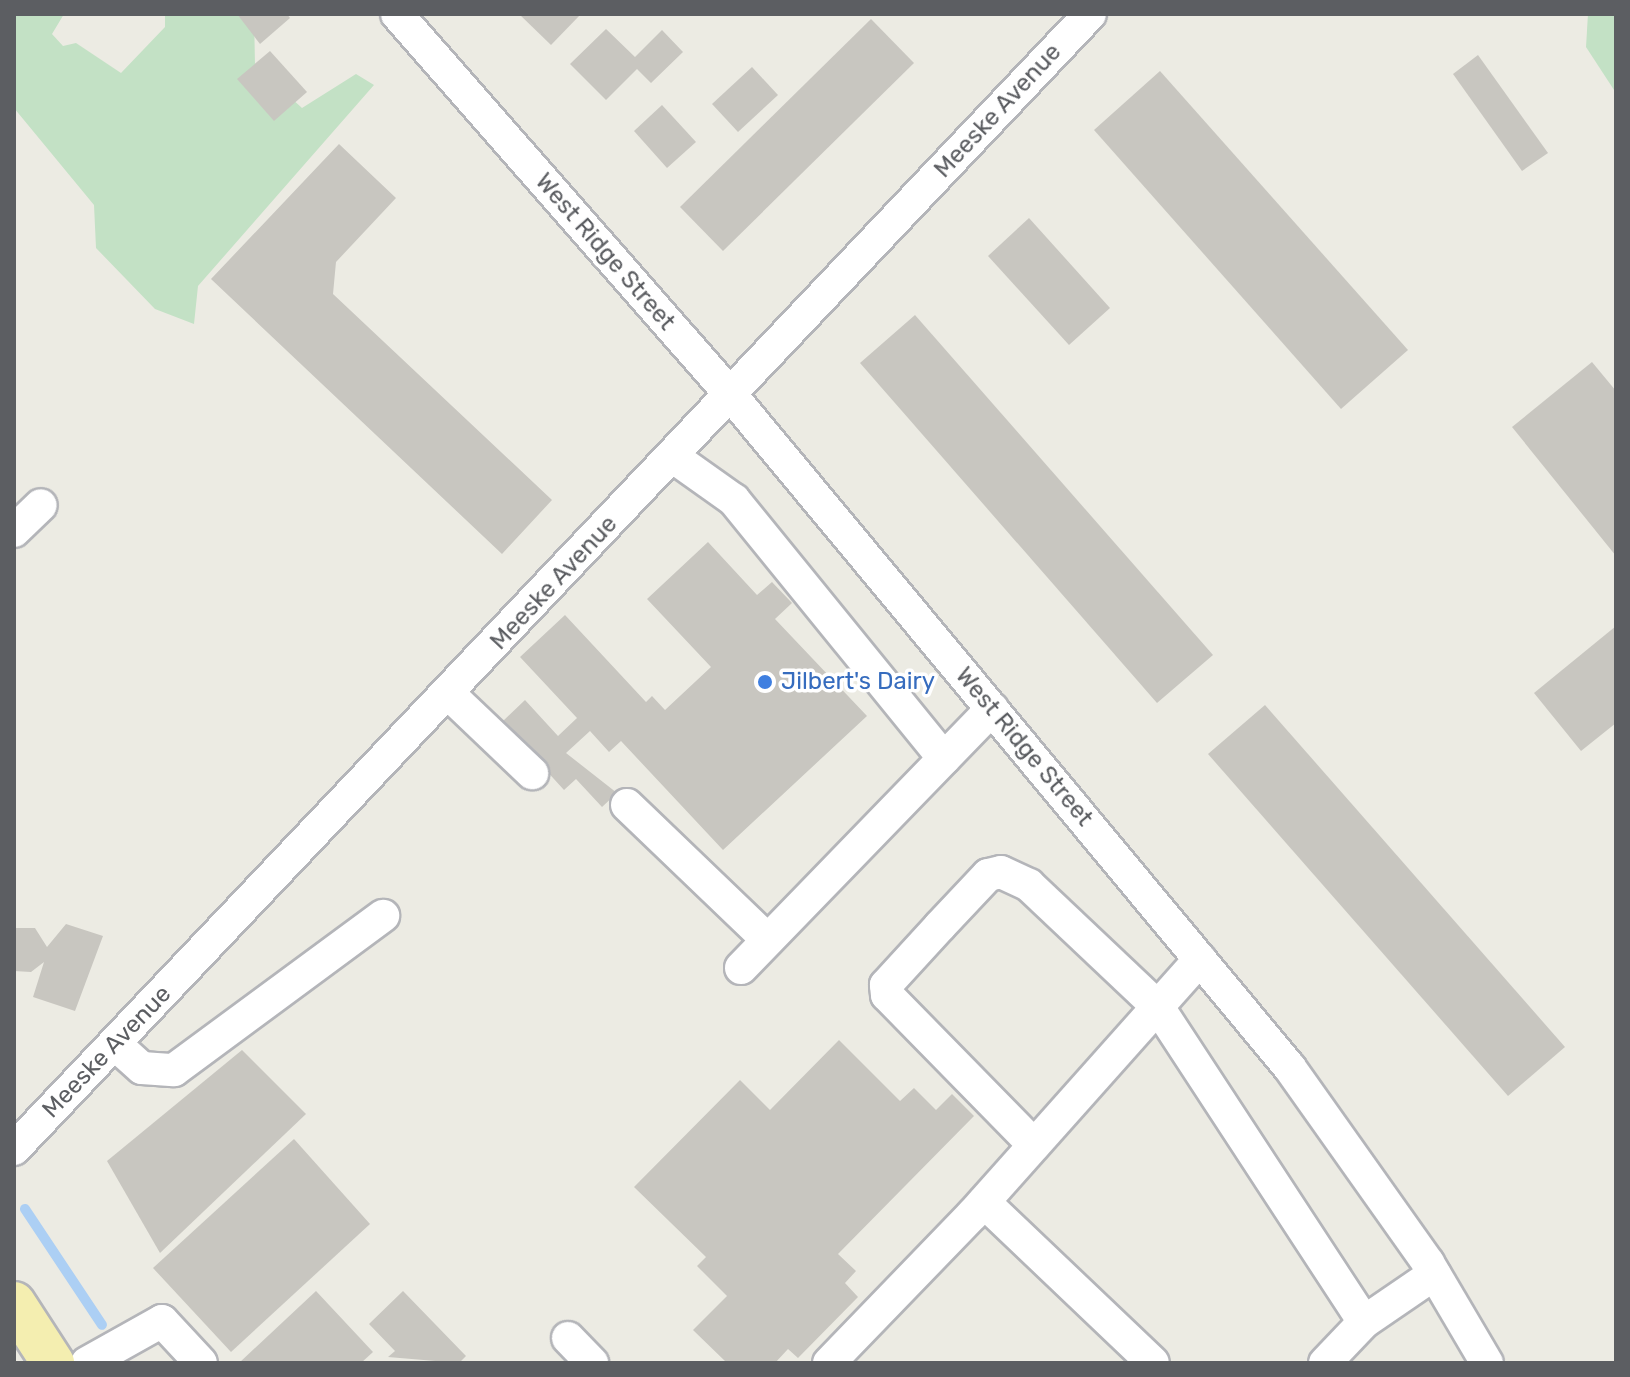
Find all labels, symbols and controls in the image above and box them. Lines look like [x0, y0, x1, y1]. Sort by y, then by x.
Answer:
street label: Meeske Avenue [928, 38, 1068, 184]
street label: West Ridge Street [529, 168, 681, 336]
street label: Meeske Avenue [484, 510, 624, 656]
street label: West Ridge Street [949, 662, 1099, 832]
place label: Jilbert's Dairy [781, 668, 935, 696]
marker: Jilbert's Dairy [756, 673, 774, 691]
street label: Meeske Avenue [36, 980, 178, 1124]

